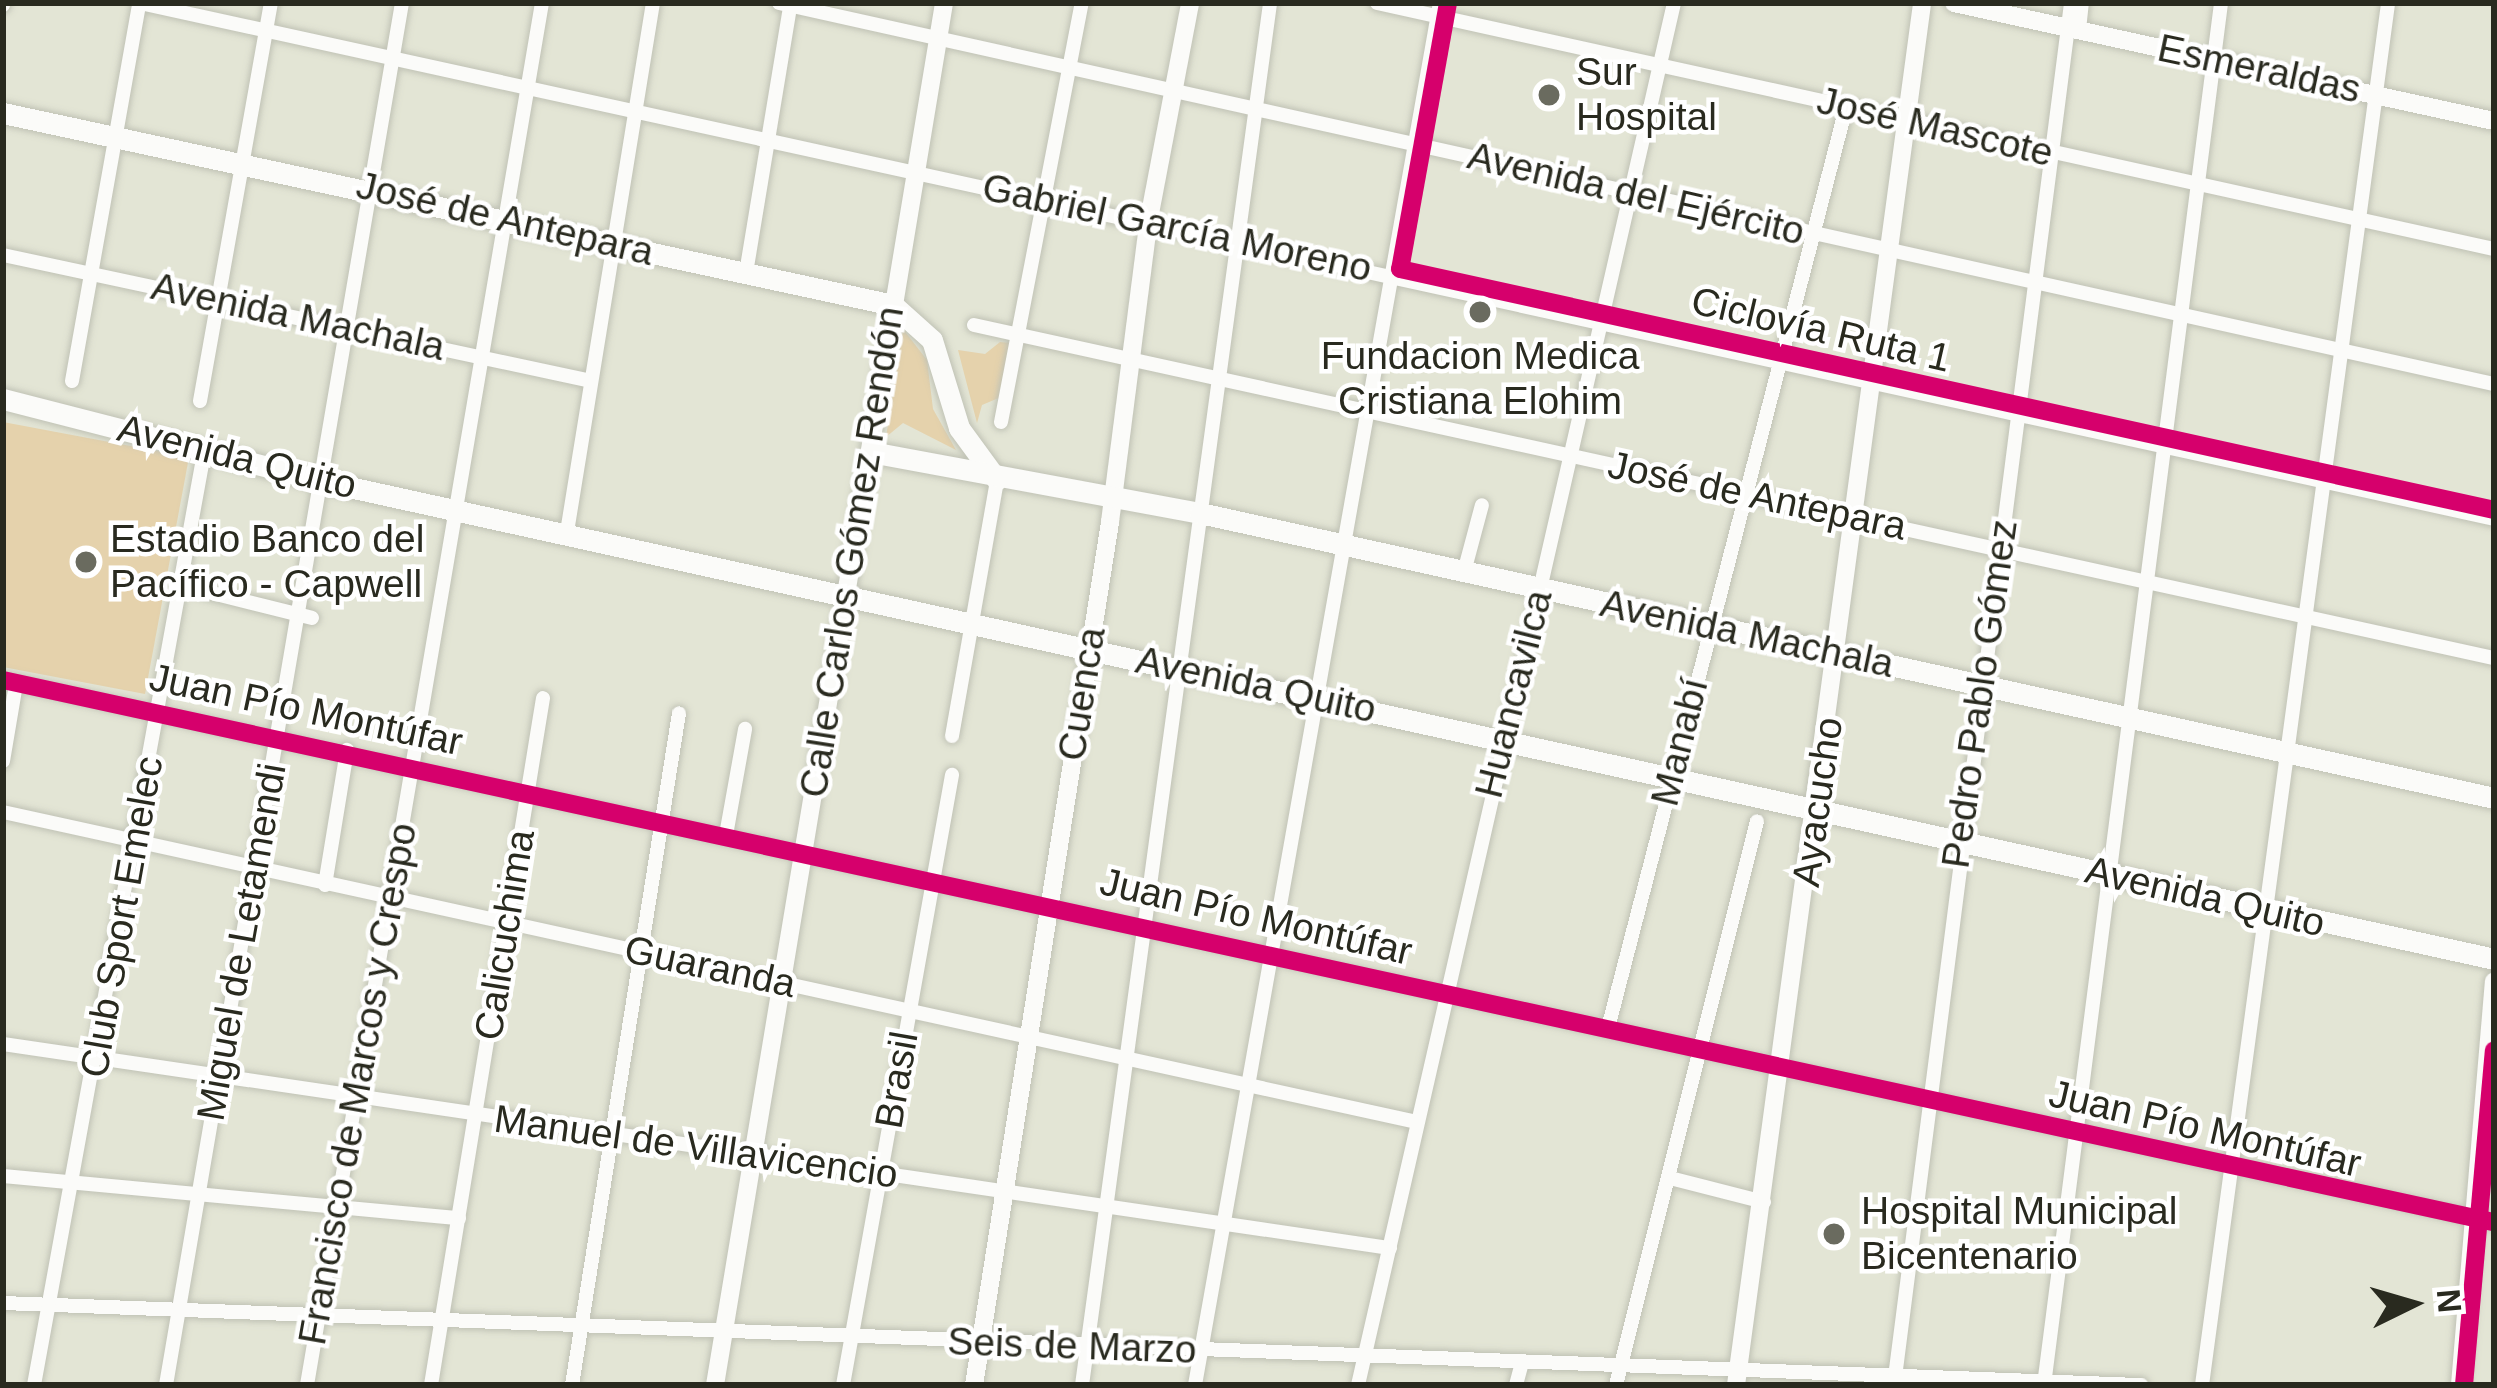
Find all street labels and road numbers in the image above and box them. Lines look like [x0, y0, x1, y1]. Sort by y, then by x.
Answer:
street label: Esmeraldas [2153, 25, 2365, 113]
street label: José Mascote [1813, 77, 2057, 177]
street label: Avenida del Ejército [1463, 133, 1809, 255]
street label: José de Antepara [351, 162, 659, 276]
street label: Gabriel García Moreno [978, 164, 1376, 292]
street label: Avenida Machala [147, 263, 449, 371]
street label: Ciclovía Ruta 1 [1687, 277, 1955, 383]
street label: Calle Carlos Gómez Rendón [790, 303, 914, 801]
street label: Avenida Quito [113, 405, 361, 509]
street label: José de Antepara [1603, 441, 1911, 551]
street label: Pedro Pablo Gómez [1932, 517, 2028, 871]
street label: Avenida Machala [1596, 580, 1898, 688]
street label: Huancavilca [1466, 585, 1562, 803]
street label: Cuenca [1048, 624, 1116, 764]
street label: Avenida Quito [1132, 637, 1380, 733]
street label: Juan Pío Montúfar [145, 654, 467, 766]
street label: Manabí [1642, 673, 1718, 811]
street label: Ayacucho [1783, 714, 1853, 890]
street label: Club Sport Emelec [71, 753, 173, 1081]
street label: Miguel de Letamendi [188, 760, 296, 1124]
street label: Francisco de Marcos y Crespo [289, 820, 427, 1348]
street label: Calicuchima [465, 826, 545, 1044]
street label: Avenida Quito [2081, 847, 2329, 947]
street label: Juan Pío Montúfar [1095, 858, 1417, 976]
street label: Guaranda [620, 926, 800, 1008]
street label: Brasil [865, 1028, 929, 1132]
street label: Juan Pío Montúfar [2044, 1070, 2366, 1188]
street label: Manuel de Villavicencio [491, 1096, 901, 1198]
street label: Seis de Marzo [947, 1318, 1197, 1374]

